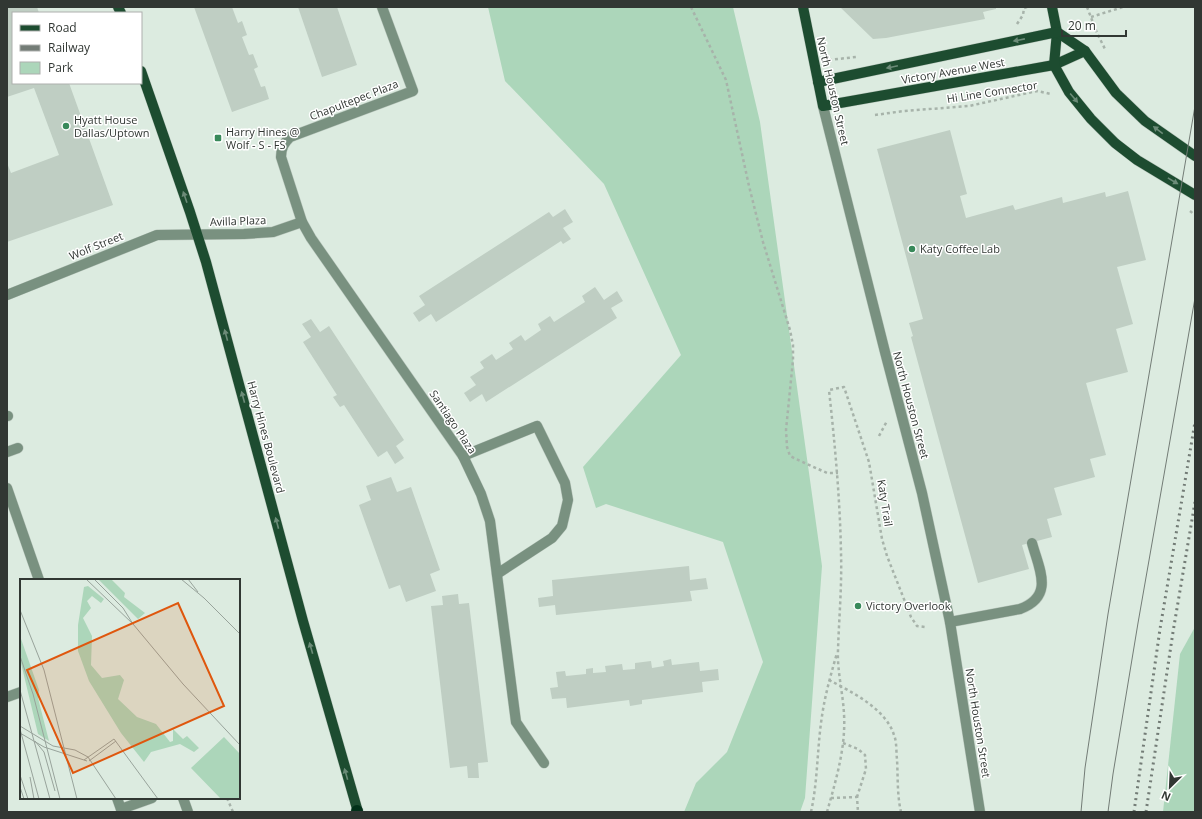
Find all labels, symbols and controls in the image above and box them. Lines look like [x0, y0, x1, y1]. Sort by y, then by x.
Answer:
legend [12, 12, 142, 84]
scale bar [1062, 12, 1126, 38]
text: 20 m [1068, 17, 1096, 34]
text: Road [48, 19, 77, 36]
street label: North Houston Street [814, 35, 853, 146]
one-way arrow [1013, 37, 1025, 43]
text: Railway [48, 39, 91, 56]
street label: Victory Avenue West [900, 54, 1006, 87]
text: Park [48, 59, 74, 76]
one-way arrow [886, 64, 898, 70]
street label: Chapultepec Plaza [307, 76, 400, 123]
street label: Hi Line Connector [946, 77, 1039, 106]
one-way arrow [1069, 93, 1078, 104]
place label: Hyatt House Dallas/Uptown [74, 112, 150, 140]
marker: Hyatt House Dallas/Uptown [61, 121, 71, 131]
place label: Harry Hines @ Wolf - S - FS [226, 124, 299, 152]
one-way arrow [1153, 126, 1164, 135]
marker: Harry Hines @ Wolf - S - FS [213, 133, 223, 143]
one-way arrow [1167, 178, 1179, 185]
one-way arrow [182, 190, 188, 202]
street label: Avilla Plaza [209, 212, 266, 229]
street label: Wolf Street [67, 228, 125, 263]
place label: Katy Coffee Lab [920, 241, 1000, 256]
marker: Katy Coffee Lab [907, 244, 917, 254]
one-way arrow [223, 329, 229, 341]
street label: North Houston Street [890, 350, 933, 460]
street label: Harry Hines Boulevard [244, 379, 289, 495]
street label: Santiago Plaza [427, 387, 480, 457]
one-way arrow [240, 391, 246, 403]
street label: Katy Trail [874, 478, 897, 527]
one-way arrow [274, 517, 280, 529]
inset map [20, 579, 240, 799]
place label: Victory Overlook [866, 598, 951, 613]
marker: Victory Overlook [853, 601, 863, 611]
one-way arrow [308, 642, 314, 654]
street label: North Houston Street [962, 667, 995, 779]
one-way arrow [343, 767, 349, 780]
north arrow [1150, 767, 1190, 807]
text: N [1159, 788, 1173, 805]

